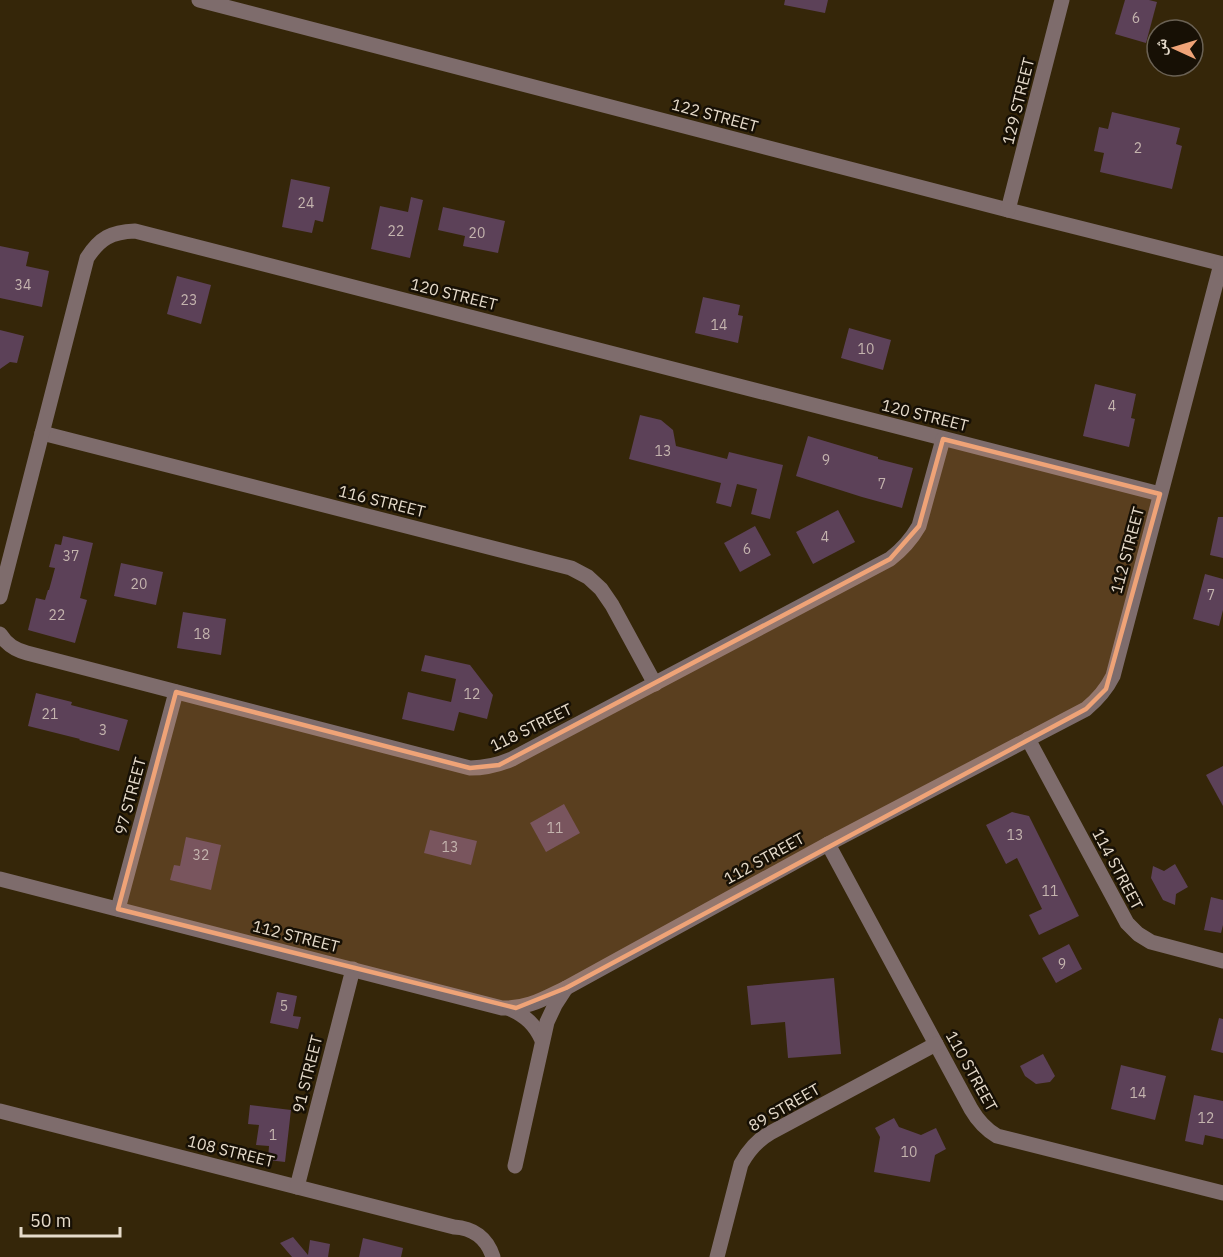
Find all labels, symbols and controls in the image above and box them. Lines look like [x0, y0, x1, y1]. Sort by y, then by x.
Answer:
house number: 6 [1132, 9, 1140, 27]
north arrow [1145, 18, 1205, 78]
text: ش [1149, 38, 1171, 56]
street label: 129 STREET [998, 55, 1038, 147]
street label: 122 STREET [669, 94, 761, 136]
house number: 2 [1134, 139, 1142, 157]
house number: 24 [298, 194, 314, 212]
house number: 22 [388, 222, 404, 240]
house number: 20 [469, 224, 485, 242]
street label: 120 STREET [408, 274, 500, 314]
house number: 34 [15, 276, 31, 294]
house number: 23 [181, 291, 197, 309]
house number: 14 [711, 316, 727, 334]
house number: 10 [858, 340, 874, 358]
street label: 120 STREET [879, 395, 971, 435]
house number: 4 [1108, 397, 1116, 415]
house number: 13 [655, 442, 671, 460]
house number: 9 [822, 451, 830, 469]
house number: 7 [878, 475, 886, 493]
street label: 116 STREET [336, 481, 428, 521]
street label: 112 STREET [1106, 504, 1148, 596]
house number: 4 [821, 528, 829, 546]
house number: 6 [743, 540, 751, 558]
house number: 37 [63, 547, 79, 565]
house number: 20 [131, 575, 147, 593]
house number: 7 [1207, 586, 1215, 604]
house number: 22 [49, 606, 65, 624]
house number: 18 [194, 625, 210, 643]
house number: 12 [464, 685, 480, 703]
street label: 118 STREET [487, 699, 575, 755]
house number: 21 [42, 705, 58, 723]
house number: 3 [99, 721, 107, 739]
street label: 97 STREET [110, 755, 150, 837]
house number: 11 [547, 819, 563, 837]
street label: 114 STREET [1088, 825, 1148, 913]
house number: 13 [1007, 826, 1023, 844]
street label: 112 STREET [720, 828, 808, 888]
house number: 13 [442, 838, 458, 856]
house number: 32 [193, 846, 209, 864]
house number: 11 [1042, 882, 1058, 900]
street label: 112 STREET [250, 916, 342, 956]
house number: 9 [1058, 955, 1066, 973]
house number: 5 [280, 997, 288, 1015]
street label: 110 STREET [942, 1027, 1002, 1115]
street label: 91 STREET [288, 1033, 326, 1115]
street label: 89 STREET [745, 1079, 823, 1135]
house number: 14 [1130, 1084, 1146, 1102]
house number: 12 [1198, 1109, 1214, 1127]
house number: 1 [269, 1126, 277, 1144]
street label: 108 STREET [185, 1131, 277, 1171]
house number: 10 [901, 1143, 917, 1161]
scale bar [21, 1200, 120, 1238]
text: 50 m [30, 1209, 72, 1232]

